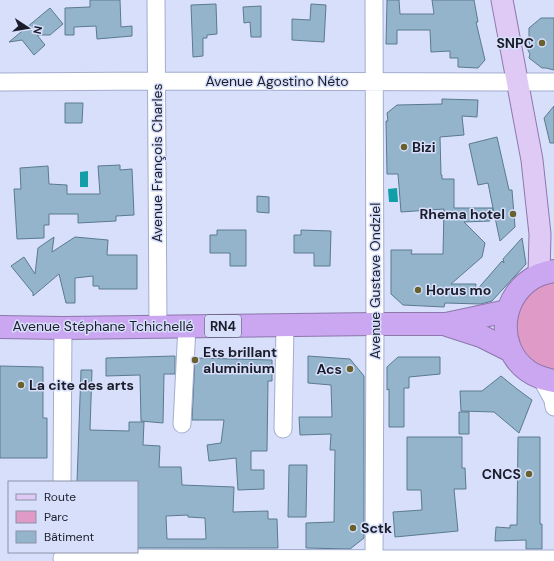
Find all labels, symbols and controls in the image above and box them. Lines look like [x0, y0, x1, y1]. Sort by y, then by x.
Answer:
north arrow [8, 8, 48, 48]
text: N [30, 25, 45, 35]
place label: SNPC [496, 34, 534, 52]
marker: SNPC [537, 38, 547, 48]
street label: Avenue Agostino Néto [205, 72, 349, 90]
street label: Avenue François Charles [148, 83, 166, 243]
place label: Bizi [412, 138, 436, 156]
marker: Bizi [399, 142, 409, 152]
street label: Avenue Gustave Ondziel [366, 203, 384, 359]
place label: Rhema hotel [419, 205, 505, 223]
marker: Rhema hotel [508, 209, 518, 219]
place label: Horus mo [426, 281, 491, 299]
marker: Horus mo [413, 285, 423, 295]
road number: RN4 [205, 315, 241, 337]
street label: Avenue Stéphane Tchichellé [12, 317, 194, 335]
place label: Ets brillant aluminium [203, 343, 277, 377]
marker: Ets brillant aluminium [190, 355, 200, 365]
place label: Acs [316, 360, 342, 378]
marker: Acs [345, 364, 355, 374]
place label: La cite des arts [29, 376, 134, 394]
marker: La cite des arts [16, 380, 26, 390]
place label: CNCS [482, 465, 521, 483]
marker: CNCS [524, 469, 534, 479]
legend [8, 481, 138, 553]
text: Route [44, 489, 76, 505]
text: Parc [44, 509, 68, 525]
place label: Sctk [361, 519, 392, 537]
marker: Sctk [348, 523, 358, 533]
text: Bâtiment [44, 529, 95, 545]

